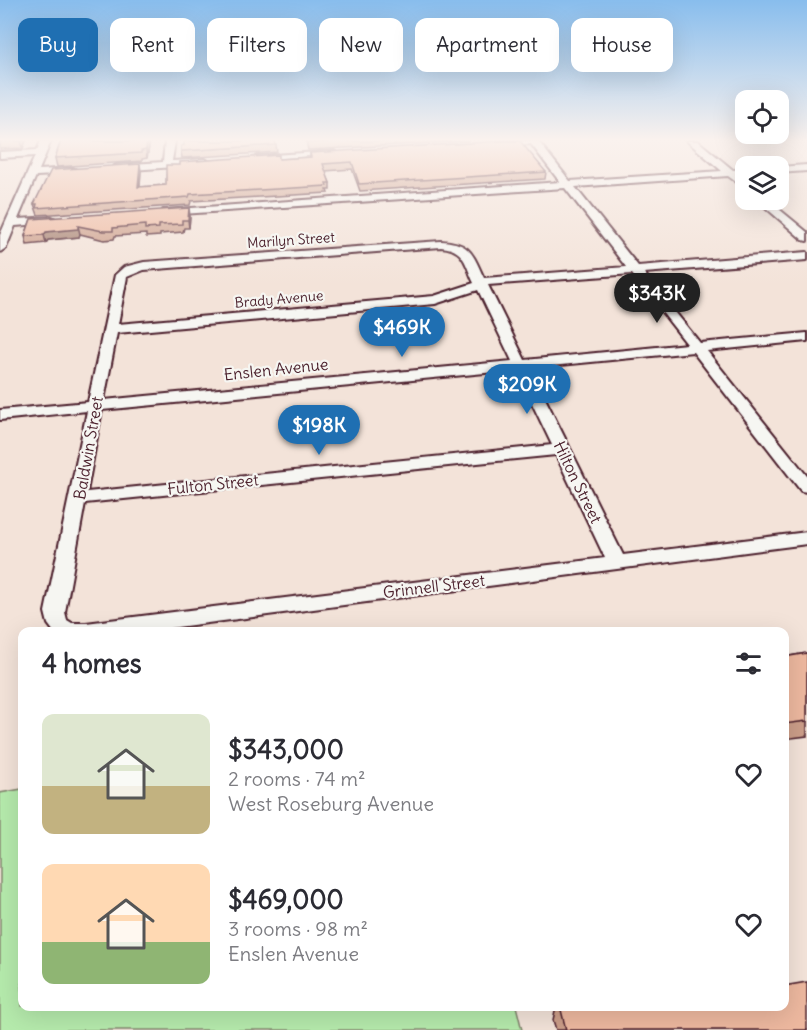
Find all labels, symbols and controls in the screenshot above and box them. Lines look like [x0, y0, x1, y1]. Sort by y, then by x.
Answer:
chip: Buy [18, 18, 98, 72]
chip: Rent [110, 18, 195, 72]
chip: Filters [207, 18, 307, 72]
chip: New [319, 18, 403, 72]
chip: Apartment [415, 18, 559, 72]
chip: House [571, 18, 673, 72]
map controls [735, 90, 789, 210]
button: locate [735, 90, 789, 144]
button: layers [735, 156, 789, 210]
street label: Marilyn Street [246, 228, 336, 252]
pin: $343K [615, 273, 699, 324]
text: $343K [628, 280, 686, 305]
street label: Brady Avenue [234, 286, 324, 312]
pin: $469K [360, 307, 444, 358]
text: $469K [373, 314, 431, 339]
street label: Enslen Avenue [223, 354, 329, 384]
pin: $209K [485, 364, 569, 415]
text: $209K [497, 371, 557, 396]
street label: Baldwin Street [69, 394, 107, 501]
pin: $198K [277, 405, 361, 456]
text: $198K [292, 412, 346, 437]
street label: Hilton Street [550, 438, 607, 527]
street label: Fulton Street [166, 469, 260, 499]
street label: Grinnell Street [382, 570, 487, 602]
text: 4 homes [42, 647, 141, 680]
icon: filters [732, 647, 765, 680]
text: $343,000 [228, 733, 344, 766]
icon: home [90, 738, 162, 810]
icon: heart [732, 758, 765, 791]
text: 2 rooms · 74 m² [228, 766, 365, 791]
text: West Roseburg Avenue [228, 791, 434, 816]
text: $469,000 [228, 883, 344, 916]
icon: home [90, 888, 162, 960]
icon: heart [732, 908, 765, 941]
text: 3 rooms · 98 m² [228, 916, 368, 941]
text: Enslen Avenue [228, 941, 359, 966]

